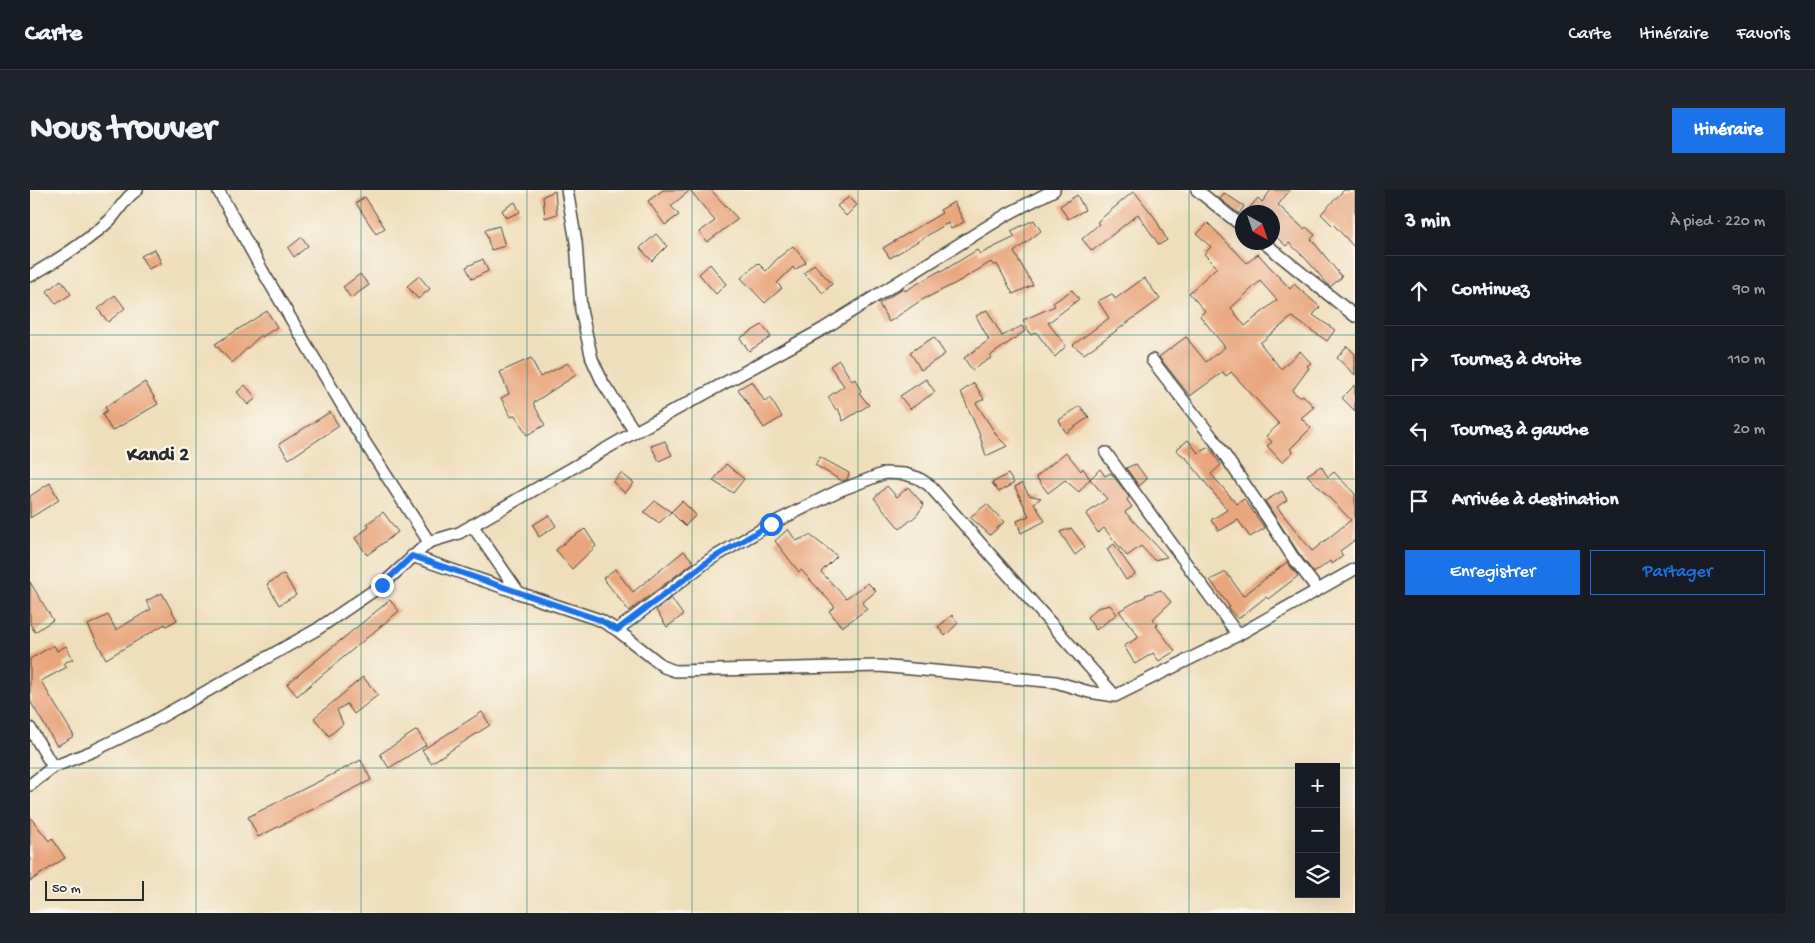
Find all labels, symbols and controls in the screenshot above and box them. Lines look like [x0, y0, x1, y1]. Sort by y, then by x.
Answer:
text: Carte [25, 20, 82, 49]
text: Carte [1568, 24, 1611, 45]
text: Itinéraire [1639, 24, 1709, 45]
text: Favoris [1737, 24, 1790, 45]
button: Itinéraire [1672, 108, 1785, 153]
text: Nous trouver [30, 110, 216, 151]
north arrow [1235, 205, 1280, 250]
text: 3 min [1405, 210, 1450, 235]
text: À pied · 220 m [1670, 213, 1765, 232]
icon: ahead [1405, 277, 1433, 305]
text: Continuez [1452, 279, 1529, 302]
text: 90 m [1733, 281, 1765, 300]
icon: right [1405, 347, 1433, 375]
text: Tournez à droite [1452, 349, 1581, 372]
text: 110 m [1728, 351, 1765, 370]
icon: left [1405, 417, 1433, 445]
text: Tournez à gauche [1452, 419, 1588, 442]
text: 20 m [1733, 421, 1765, 440]
district label: Kandi 2 [126, 445, 189, 468]
icon: arrive [1405, 487, 1433, 515]
text: Arrivée à destination [1452, 489, 1618, 512]
route start [760, 513, 783, 536]
button: Enregistrer [1405, 550, 1580, 595]
button: Partager [1590, 550, 1765, 595]
route end [371, 574, 394, 597]
map controls [1295, 763, 1340, 898]
button: + [1295, 763, 1340, 808]
button: − [1295, 808, 1340, 853]
button: layers [1295, 853, 1340, 898]
scale bar [45, 878, 144, 901]
text: 50 m [52, 881, 81, 898]

